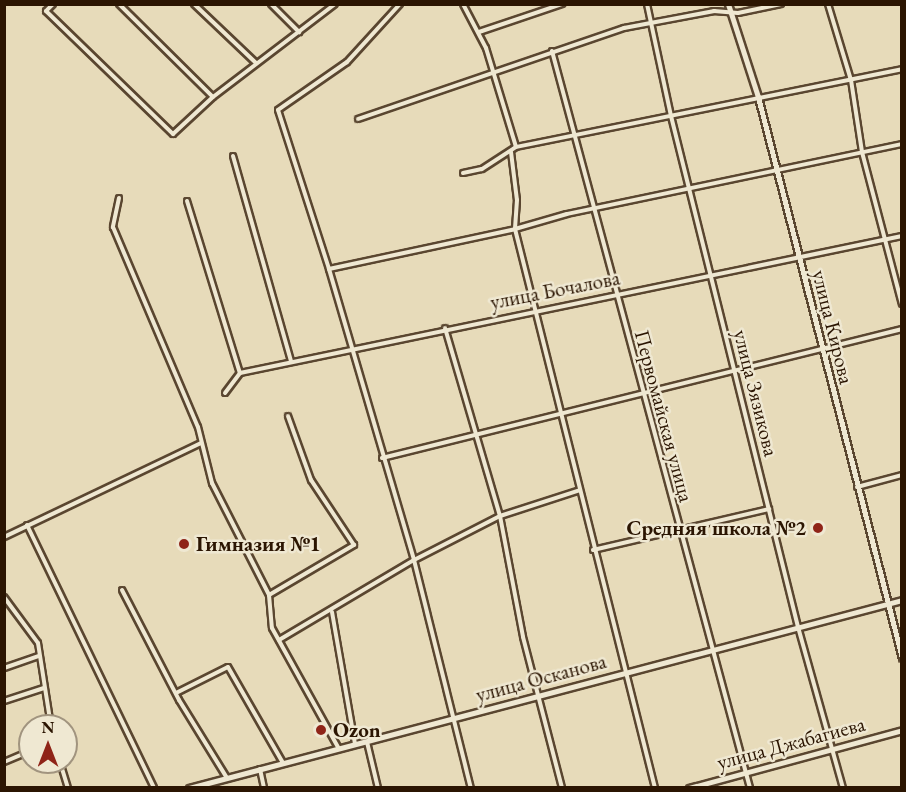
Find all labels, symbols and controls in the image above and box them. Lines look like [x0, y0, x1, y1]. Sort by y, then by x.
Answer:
street label: улица Бочалова [488, 265, 622, 315]
street label: улица Кирова [807, 267, 859, 387]
street label: Первомайская улица [629, 327, 699, 505]
street label: улица Зязикова [728, 327, 784, 459]
place label: Средняя школа №2 [627, 515, 806, 541]
marker: Средняя школа №2 [811, 521, 825, 535]
place label: Гимназия №1 [196, 531, 321, 557]
marker: Гимназия №1 [177, 537, 191, 551]
street label: улица Осканова [473, 648, 609, 708]
street label: улица Джабагиева [714, 711, 868, 775]
north arrow [18, 714, 78, 774]
text: N [42, 717, 54, 738]
place label: Ozon [333, 717, 381, 743]
marker: Ozon [314, 723, 328, 737]

